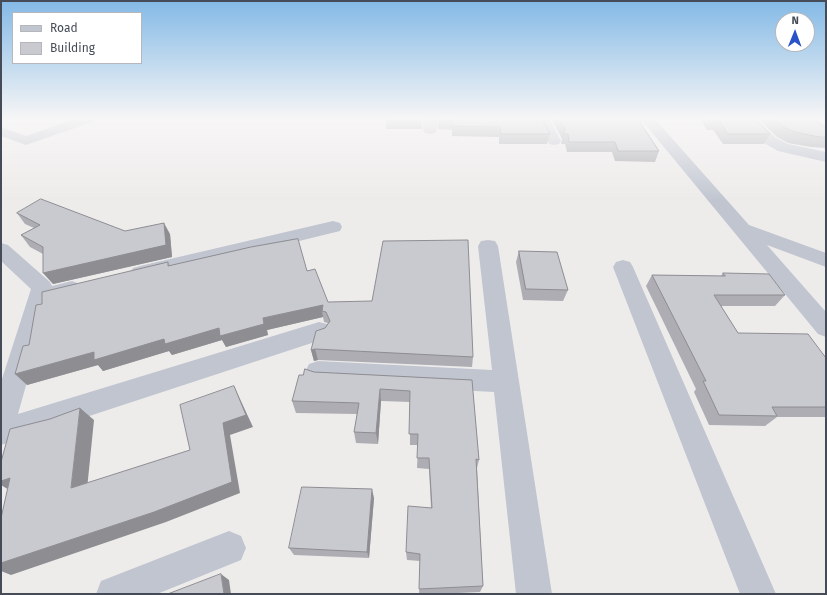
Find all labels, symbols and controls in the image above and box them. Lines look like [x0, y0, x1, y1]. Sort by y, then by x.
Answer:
legend [12, 12, 142, 64]
north arrow [775, 12, 815, 52]
text: N [791, 14, 799, 27]
text: Road [50, 21, 78, 35]
text: Building [50, 41, 95, 55]

